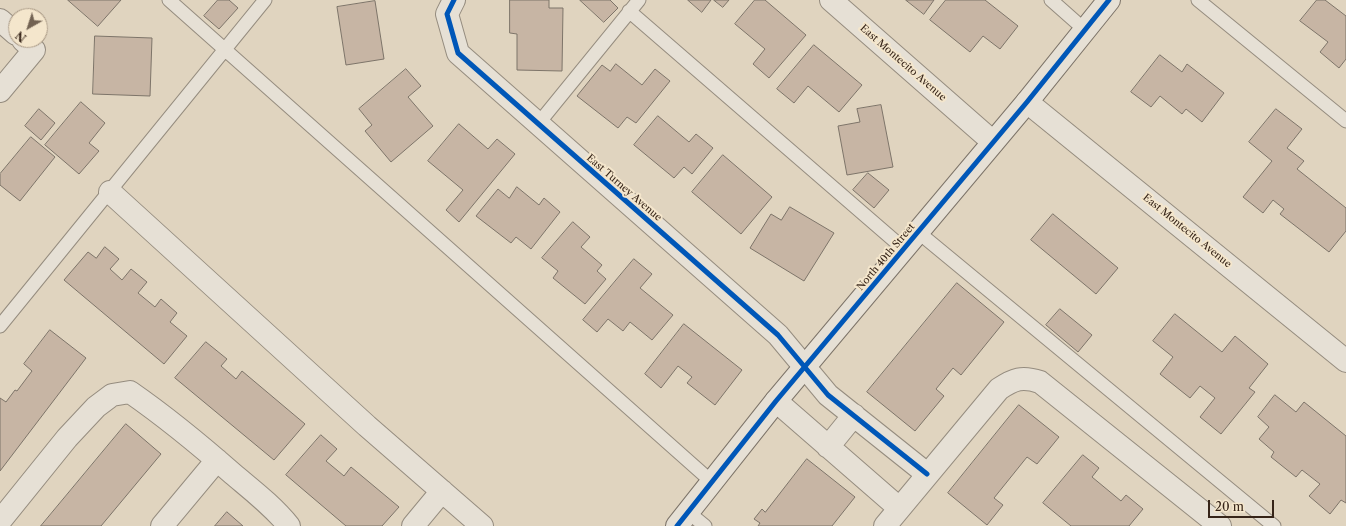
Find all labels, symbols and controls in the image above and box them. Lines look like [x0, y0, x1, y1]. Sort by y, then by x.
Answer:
north arrow [8, 8, 48, 48]
street label: East Montecito Avenue [857, 22, 949, 104]
text: N [13, 28, 29, 45]
street label: East Turney Avenue [584, 152, 664, 224]
street label: East Montecito Avenue [1140, 192, 1234, 270]
street label: North 40th Street [854, 221, 918, 293]
scale bar [1210, 492, 1276, 518]
text: 20 m [1215, 499, 1244, 514]

